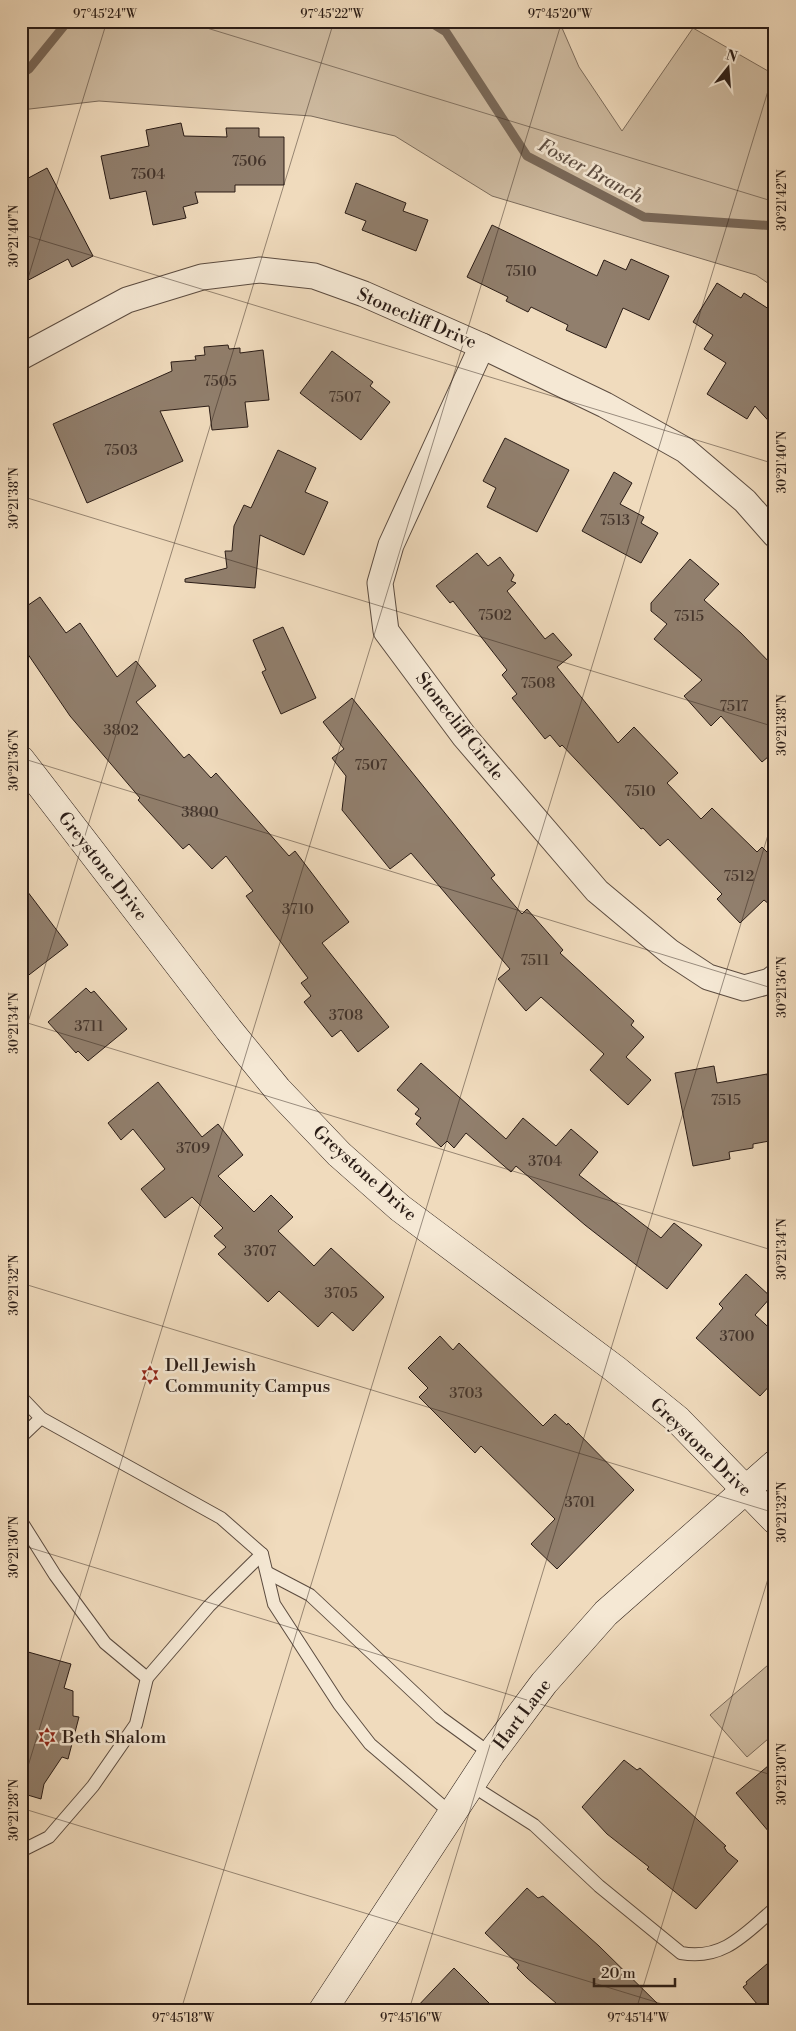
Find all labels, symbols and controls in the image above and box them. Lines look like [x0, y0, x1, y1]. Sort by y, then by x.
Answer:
text: 97°45'24"W [73, 7, 138, 22]
text: 97°45'22"W [300, 7, 365, 22]
text: 97°45'20"W [528, 7, 593, 22]
north arrow [704, 42, 754, 92]
text: N [724, 46, 739, 67]
water label: Foster Branch [534, 133, 648, 209]
house number: 7506 [232, 152, 266, 171]
house number: 7504 [131, 165, 165, 184]
text: 30°21'42"N [775, 169, 790, 231]
text: 30°21'40"N [7, 205, 22, 267]
house number: 7510 [505, 262, 537, 281]
street label: Stonecliff Drive [353, 283, 480, 354]
house number: 7505 [203, 372, 237, 391]
house number: 7507 [329, 388, 362, 407]
text: 30°21'40"N [775, 431, 790, 493]
house number: 7503 [104, 441, 138, 460]
text: 30°21'38"N [7, 467, 22, 529]
house number: 7513 [600, 511, 630, 530]
house number: 7502 [478, 606, 512, 625]
house number: 7515 [674, 607, 704, 626]
street label: Stonecliff Circle [410, 668, 509, 785]
house number: 7508 [521, 674, 555, 693]
text: 30°21'38"N [775, 694, 790, 756]
house number: 7517 [720, 697, 749, 716]
house number: 3802 [103, 721, 139, 740]
text: 30°21'36"N [7, 729, 22, 791]
house number: 7507 [355, 756, 388, 775]
house number: 7510 [624, 782, 656, 801]
house number: 3800 [181, 803, 219, 822]
street label: Greystone Drive [53, 807, 152, 926]
house number: 7512 [724, 867, 754, 886]
house number: 3710 [282, 900, 314, 919]
house number: 7511 [521, 951, 550, 970]
text: 30°21'36"N [775, 956, 790, 1018]
text: 30°21'34"N [7, 992, 22, 1054]
house number: 3708 [329, 1006, 363, 1025]
house number: 3711 [74, 1017, 104, 1036]
house number: 7515 [711, 1091, 741, 1110]
street label: Greystone Drive [308, 1121, 422, 1226]
house number: 3709 [176, 1139, 210, 1158]
house number: 3704 [528, 1152, 562, 1171]
text: 30°21'34"N [775, 1218, 790, 1280]
house number: 3707 [244, 1242, 277, 1261]
text: 30°21'32"N [7, 1254, 22, 1315]
house number: 3705 [324, 1284, 358, 1303]
house number: 3700 [719, 1327, 755, 1346]
place label: Dell Jewish Community Campus [165, 1354, 330, 1398]
synagogue icon: Dell Jewish Community Campus [139, 1364, 161, 1386]
house number: 3703 [449, 1384, 483, 1403]
street label: Greystone Drive [645, 1393, 756, 1502]
text: 30°21'32"N [775, 1481, 790, 1542]
house number: 3701 [564, 1493, 596, 1512]
text: 30°21'30"N [7, 1516, 22, 1578]
street label: Hart Lane [488, 1674, 556, 1754]
synagogue icon: Beth Shalom [36, 1726, 58, 1748]
place label: Beth Shalom [61, 1726, 166, 1749]
text: 30°21'30"N [775, 1743, 790, 1805]
text: 30°21'28"N [7, 1779, 22, 1841]
scale bar [594, 1956, 675, 1988]
text: 20 m [601, 1964, 636, 1983]
text: 97°45'18"W [152, 2011, 215, 2026]
text: 97°45'16"W [380, 2011, 443, 2026]
text: 97°45'14"W [607, 2011, 670, 2026]

